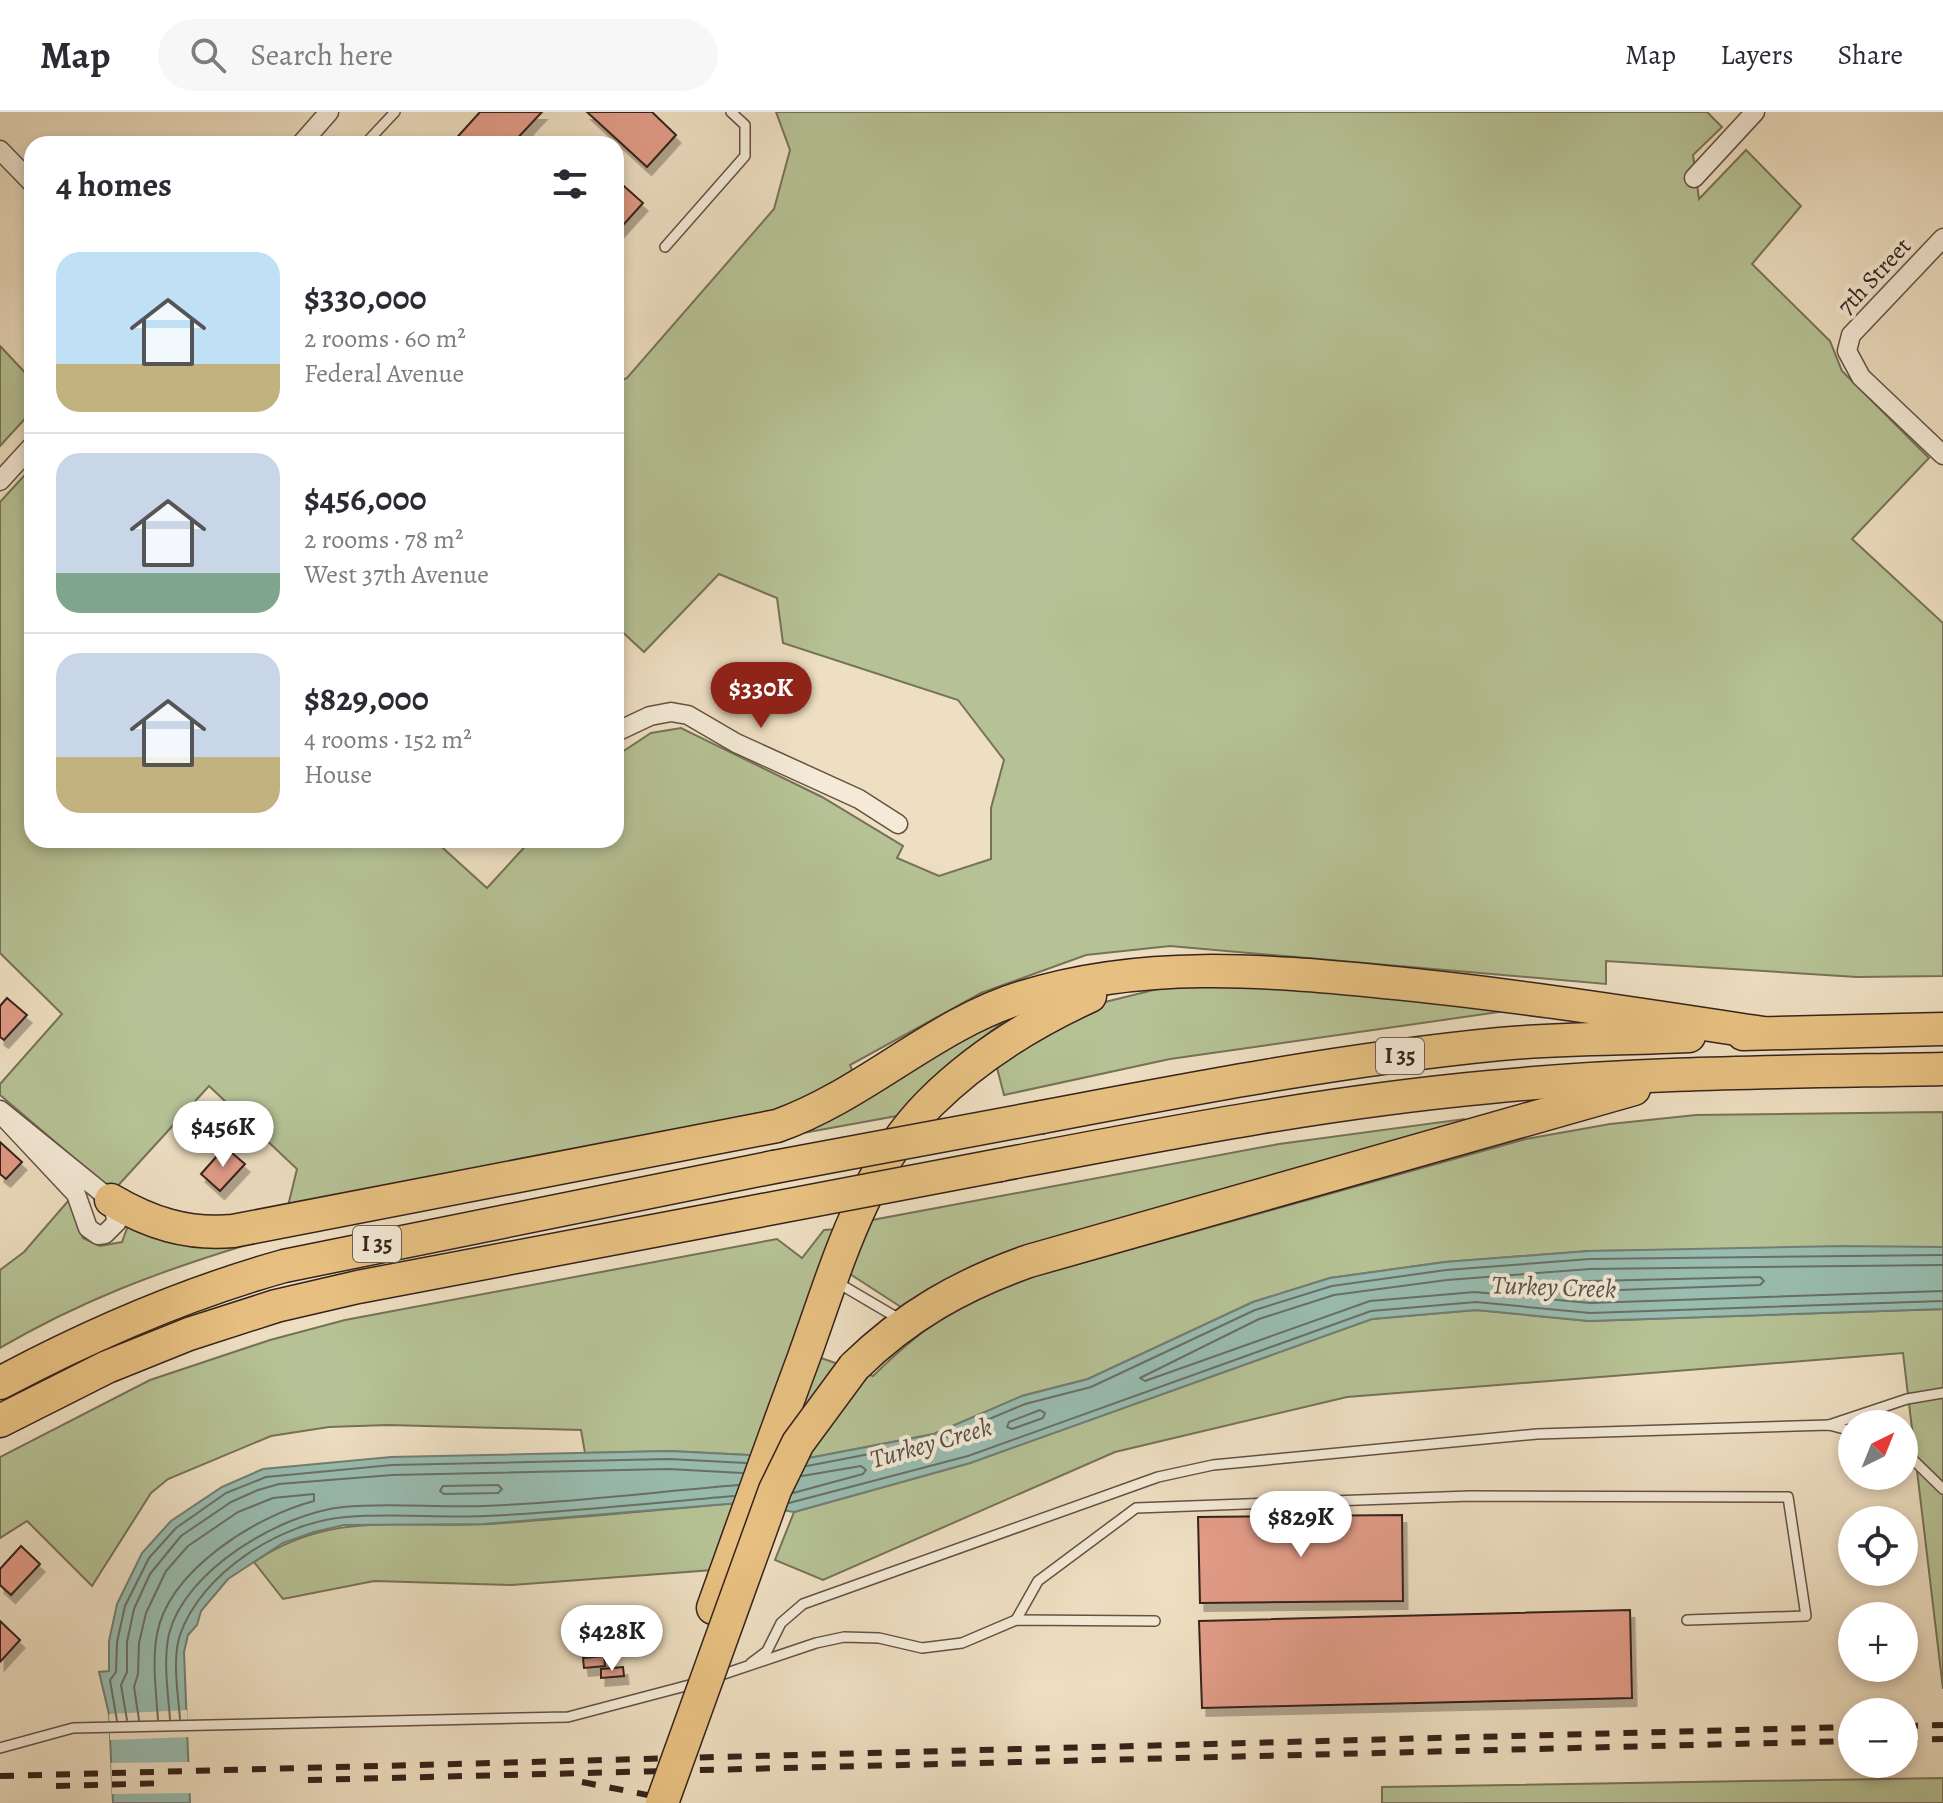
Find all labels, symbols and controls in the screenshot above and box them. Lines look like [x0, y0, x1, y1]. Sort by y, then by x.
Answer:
search box [158, 19, 718, 91]
text: Map [40, 29, 110, 81]
icon: search [186, 33, 230, 77]
text: Search here [250, 35, 393, 75]
text: Map [1625, 36, 1676, 74]
text: Layers [1720, 36, 1793, 74]
text: Share [1837, 36, 1903, 74]
text: 4 homes [56, 161, 172, 208]
icon: filters [548, 162, 592, 206]
street label: 7th Street [1830, 230, 1918, 322]
text: $330,000 [304, 274, 427, 321]
icon: home [120, 284, 216, 380]
text: 2 rooms · 60 m² [304, 321, 466, 356]
text: Federal Avenue [304, 356, 464, 391]
text: $456,000 [304, 475, 427, 522]
icon: home [120, 485, 216, 581]
text: 2 rooms · 78 m² [304, 522, 463, 557]
text: West 37th Avenue [304, 557, 489, 592]
pin: $330K [705, 662, 817, 730]
text: $330K [729, 670, 793, 705]
text: $829,000 [304, 675, 429, 722]
icon: home [120, 685, 216, 781]
text: 4 rooms · 152 m² [304, 722, 472, 757]
text: House [304, 757, 372, 792]
road number: I 35 [1376, 1038, 1424, 1074]
pin: $456K [167, 1101, 279, 1169]
text: $456K [191, 1109, 255, 1144]
road number: I 35 [353, 1226, 401, 1262]
water label: Turkey Creek [1491, 1267, 1617, 1307]
water label: Turkey Creek [866, 1409, 996, 1477]
north arrow [1838, 1410, 1918, 1490]
map controls [1838, 1410, 1918, 1778]
pin: $829K [1245, 1491, 1357, 1559]
text: $829K [1268, 1499, 1334, 1534]
button: locate [1838, 1506, 1918, 1586]
button: + [1838, 1602, 1918, 1682]
pin: $428K [556, 1605, 668, 1673]
text: $428K [579, 1613, 645, 1648]
button: − [1838, 1698, 1918, 1778]

